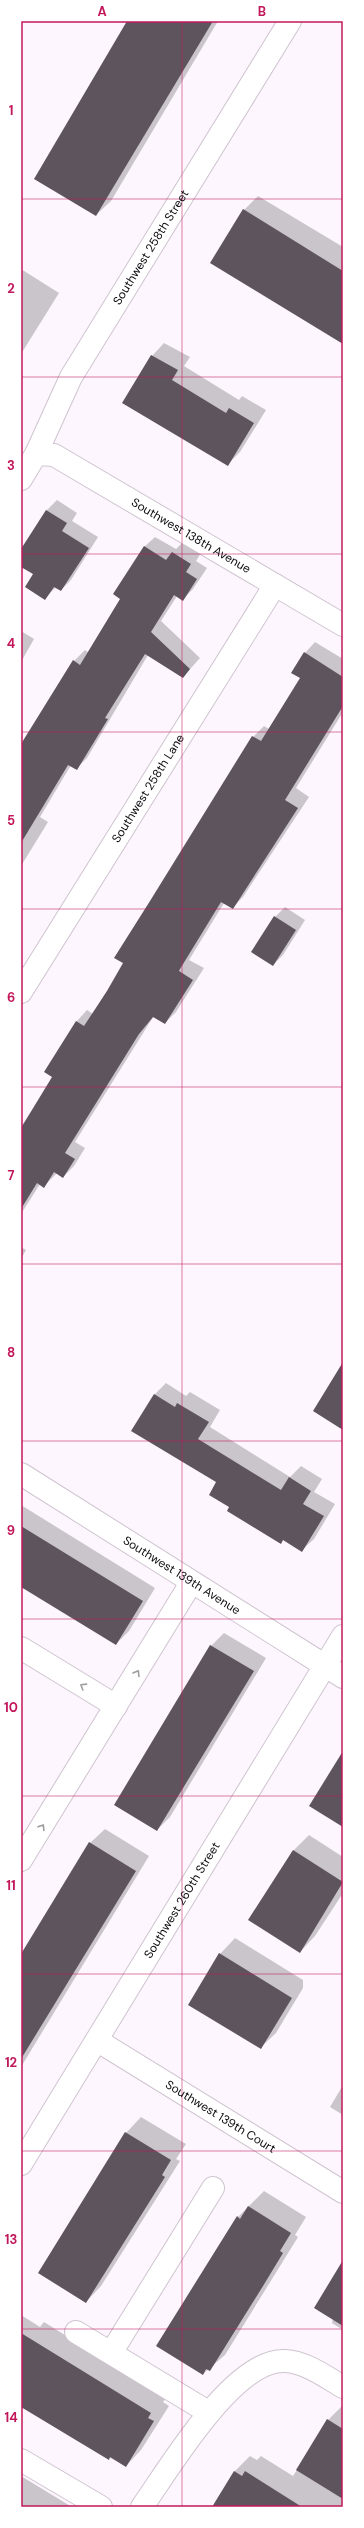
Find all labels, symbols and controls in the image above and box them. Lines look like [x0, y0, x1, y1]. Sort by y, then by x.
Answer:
text: A [97, 3, 107, 20]
text: B [258, 3, 266, 20]
text: 1 [9, 102, 13, 119]
street label: Southwest 258th Street [109, 186, 192, 308]
text: 2 [7, 280, 15, 297]
text: 3 [7, 457, 15, 474]
street label: Southwest 138th Avenue [128, 494, 254, 577]
text: 4 [7, 635, 15, 652]
street label: Southwest 258th Lane [108, 731, 188, 846]
text: 5 [7, 812, 15, 829]
text: 6 [7, 989, 15, 1006]
text: 7 [8, 1167, 15, 1184]
text: 8 [7, 1344, 15, 1361]
text: 9 [7, 1522, 15, 1539]
street label: Southwest 139th Avenue [120, 1532, 244, 1618]
one-way arrow [132, 1670, 139, 1677]
one-way arrow [80, 1683, 87, 1691]
text: 10 [4, 1699, 18, 1716]
one-way arrow [37, 1824, 44, 1831]
street label: Southwest 260th Street [140, 1839, 224, 1961]
text: 11 [6, 1877, 16, 1894]
text: 12 [5, 2054, 17, 2071]
street label: Southwest 139th Court [162, 2076, 279, 2157]
text: 13 [5, 2231, 17, 2248]
text: 14 [4, 2409, 18, 2426]

